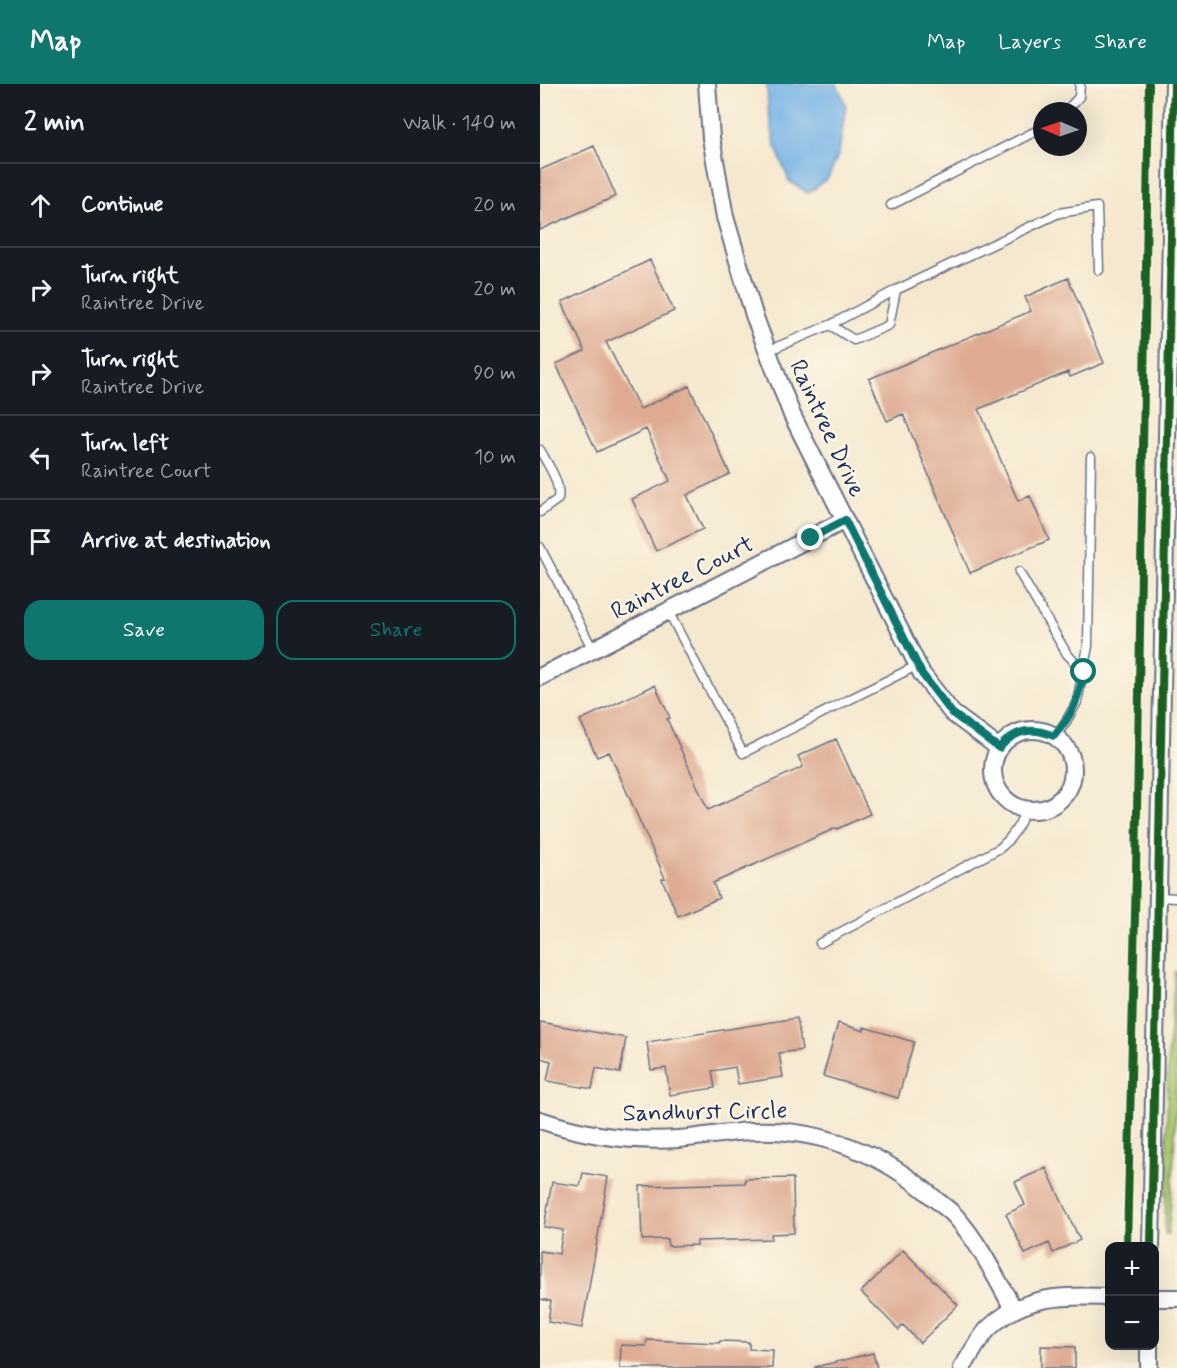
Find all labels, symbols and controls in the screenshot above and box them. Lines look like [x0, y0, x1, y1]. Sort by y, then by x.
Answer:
text: Map [30, 24, 81, 61]
text: Map [927, 28, 965, 56]
text: Layers [998, 28, 1061, 56]
text: Share [1094, 28, 1147, 56]
north arrow [1033, 102, 1087, 156]
text: 2 min [24, 106, 85, 140]
text: Walk · 140 m [403, 110, 516, 137]
icon: ahead [24, 189, 57, 222]
text: Continue [81, 191, 163, 219]
text: 20 m [473, 192, 516, 219]
text: Turn right [81, 262, 179, 290]
icon: right [24, 273, 57, 306]
text: 20 m [473, 276, 516, 303]
text: Raintree Drive [81, 290, 204, 317]
text: Turn right [81, 346, 179, 374]
street label: Raintree Drive [781, 355, 872, 502]
icon: right [24, 357, 57, 390]
text: 90 m [473, 360, 516, 387]
text: Raintree Drive [81, 374, 204, 401]
text: Turn left [81, 430, 169, 458]
icon: left [24, 441, 57, 474]
text: 10 m [474, 444, 516, 471]
text: Raintree Court [81, 458, 211, 485]
route end [797, 524, 823, 550]
icon: arrive [24, 525, 57, 558]
text: Arrive at destination [81, 527, 271, 555]
street label: Raintree Court [606, 529, 759, 628]
button: Save [24, 600, 264, 660]
button: Share [276, 600, 516, 660]
route start [1070, 658, 1096, 684]
street label: Sandhurst Circle [622, 1096, 788, 1129]
map controls [1105, 1242, 1159, 1350]
button: + [1105, 1242, 1159, 1296]
button: − [1105, 1296, 1159, 1350]

